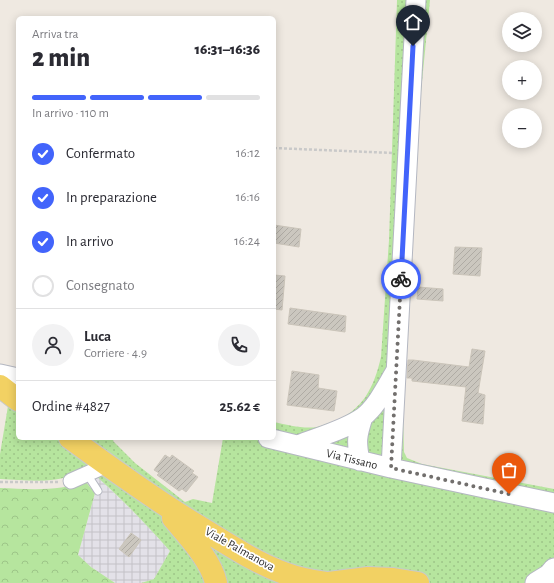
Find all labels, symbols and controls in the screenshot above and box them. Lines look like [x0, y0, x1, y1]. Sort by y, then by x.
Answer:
pin [396, 5, 430, 46]
icon: home [402, 11, 424, 33]
map controls [502, 12, 542, 148]
button: layers [502, 12, 542, 52]
text: Arriva tra [32, 28, 79, 41]
text: 16:31–16:36 [195, 42, 260, 57]
text: 2 min [32, 45, 90, 71]
button: + [502, 60, 542, 100]
text: In arrivo · 110 m [32, 107, 109, 120]
button: − [502, 108, 542, 148]
icon: check [32, 143, 54, 165]
text: Confermato [66, 146, 135, 161]
text: 16:12 [236, 147, 260, 160]
icon: check [32, 187, 54, 209]
text: In preparazione [66, 190, 157, 205]
text: 16:16 [236, 191, 260, 204]
icon: check [32, 231, 54, 253]
text: In arrivo [66, 234, 114, 249]
text: 16:24 [234, 235, 260, 248]
courier [381, 259, 421, 299]
icon: bike [390, 268, 412, 290]
text: Consegnato [66, 278, 135, 293]
button: person [32, 324, 74, 366]
button: phone [218, 324, 260, 366]
text: Luca [84, 329, 111, 344]
text: Corriere · 4.9 [84, 347, 147, 360]
text: Ordine #4827 [32, 399, 110, 414]
text: 25.62 € [219, 399, 260, 414]
street label: Via Tissano [325, 447, 379, 471]
pin [492, 453, 526, 494]
icon: bag [498, 459, 520, 481]
street label: Viale Palmanova [203, 525, 277, 573]

